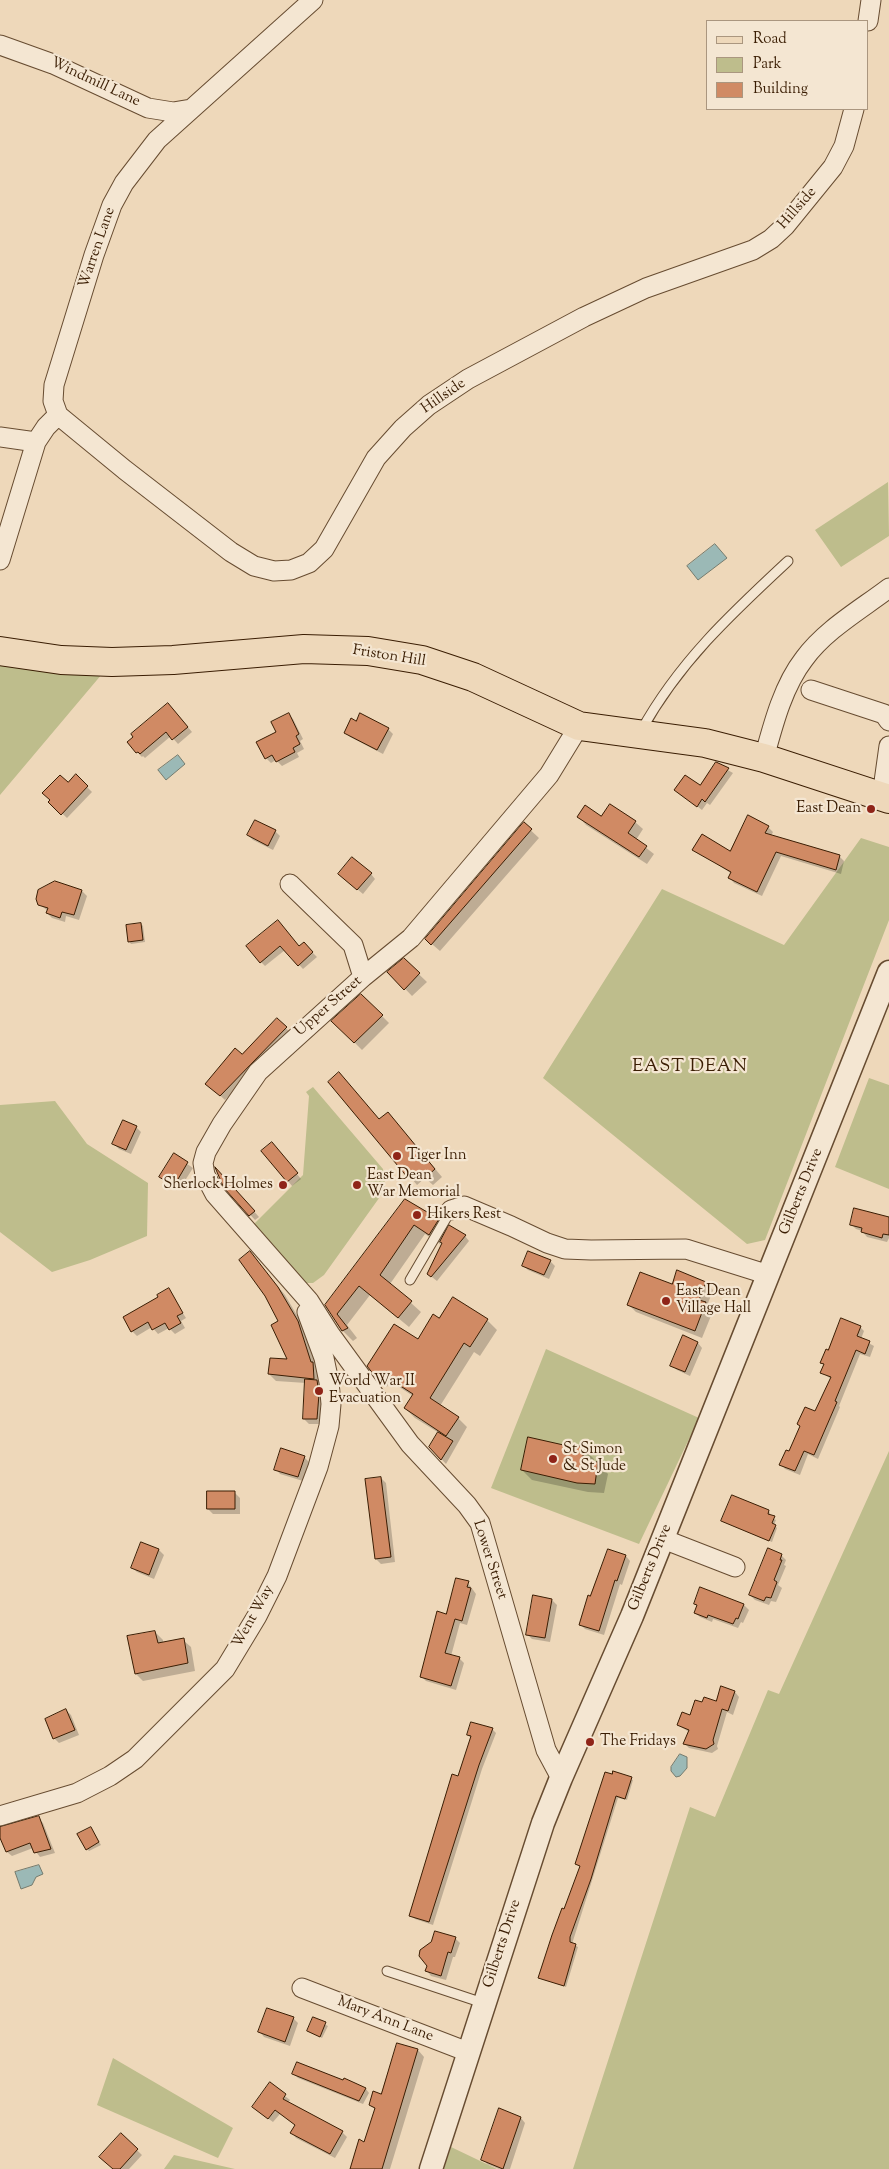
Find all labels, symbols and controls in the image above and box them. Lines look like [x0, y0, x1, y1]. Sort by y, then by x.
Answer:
legend [706, 20, 869, 110]
text: Road [753, 29, 787, 50]
street label: Windmill Lane [47, 54, 143, 112]
text: Park [753, 54, 782, 75]
text: Building [753, 79, 808, 100]
street label: Hillside [775, 184, 821, 234]
street label: Warren Lane [76, 205, 120, 291]
street label: Hillside [418, 375, 470, 419]
street label: Friston Hill [351, 642, 427, 672]
place label: East Dean [796, 800, 861, 818]
marker: East Dean [865, 803, 877, 815]
street label: Upper Street [292, 973, 366, 1041]
district label: EAST DEAN [631, 1057, 749, 1079]
street label: Gilberts Drive [776, 1146, 828, 1238]
place label: Tiger Inn [407, 1147, 467, 1165]
marker: Tiger Inn [391, 1150, 403, 1162]
place label: East Dean War Memorial [367, 1167, 460, 1202]
place label: Sherlock Holmes [163, 1176, 273, 1194]
marker: Sherlock Holmes [277, 1179, 289, 1191]
marker: East Dean War Memorial [351, 1179, 363, 1191]
place label: Hikers Rest [427, 1206, 501, 1224]
marker: Hikers Rest [411, 1209, 423, 1221]
place label: East Dean Village Hall [676, 1283, 751, 1318]
marker: East Dean Village Hall [660, 1295, 672, 1307]
place label: World War II Evacuation [329, 1373, 415, 1408]
marker: World War II Evacuation [313, 1385, 325, 1397]
place label: St Simon & St Jude [563, 1441, 626, 1476]
marker: St Simon & St Jude [547, 1453, 559, 1465]
street label: Lower Street [468, 1518, 510, 1602]
street label: Gilberts Drive [625, 1522, 677, 1614]
street label: Went Way [229, 1582, 279, 1652]
place label: The Fridays [600, 1733, 676, 1751]
marker: The Fridays [584, 1736, 596, 1748]
street label: Gilberts Drive [480, 1897, 526, 1991]
street label: Mary Ann Lane [334, 1993, 436, 2047]

